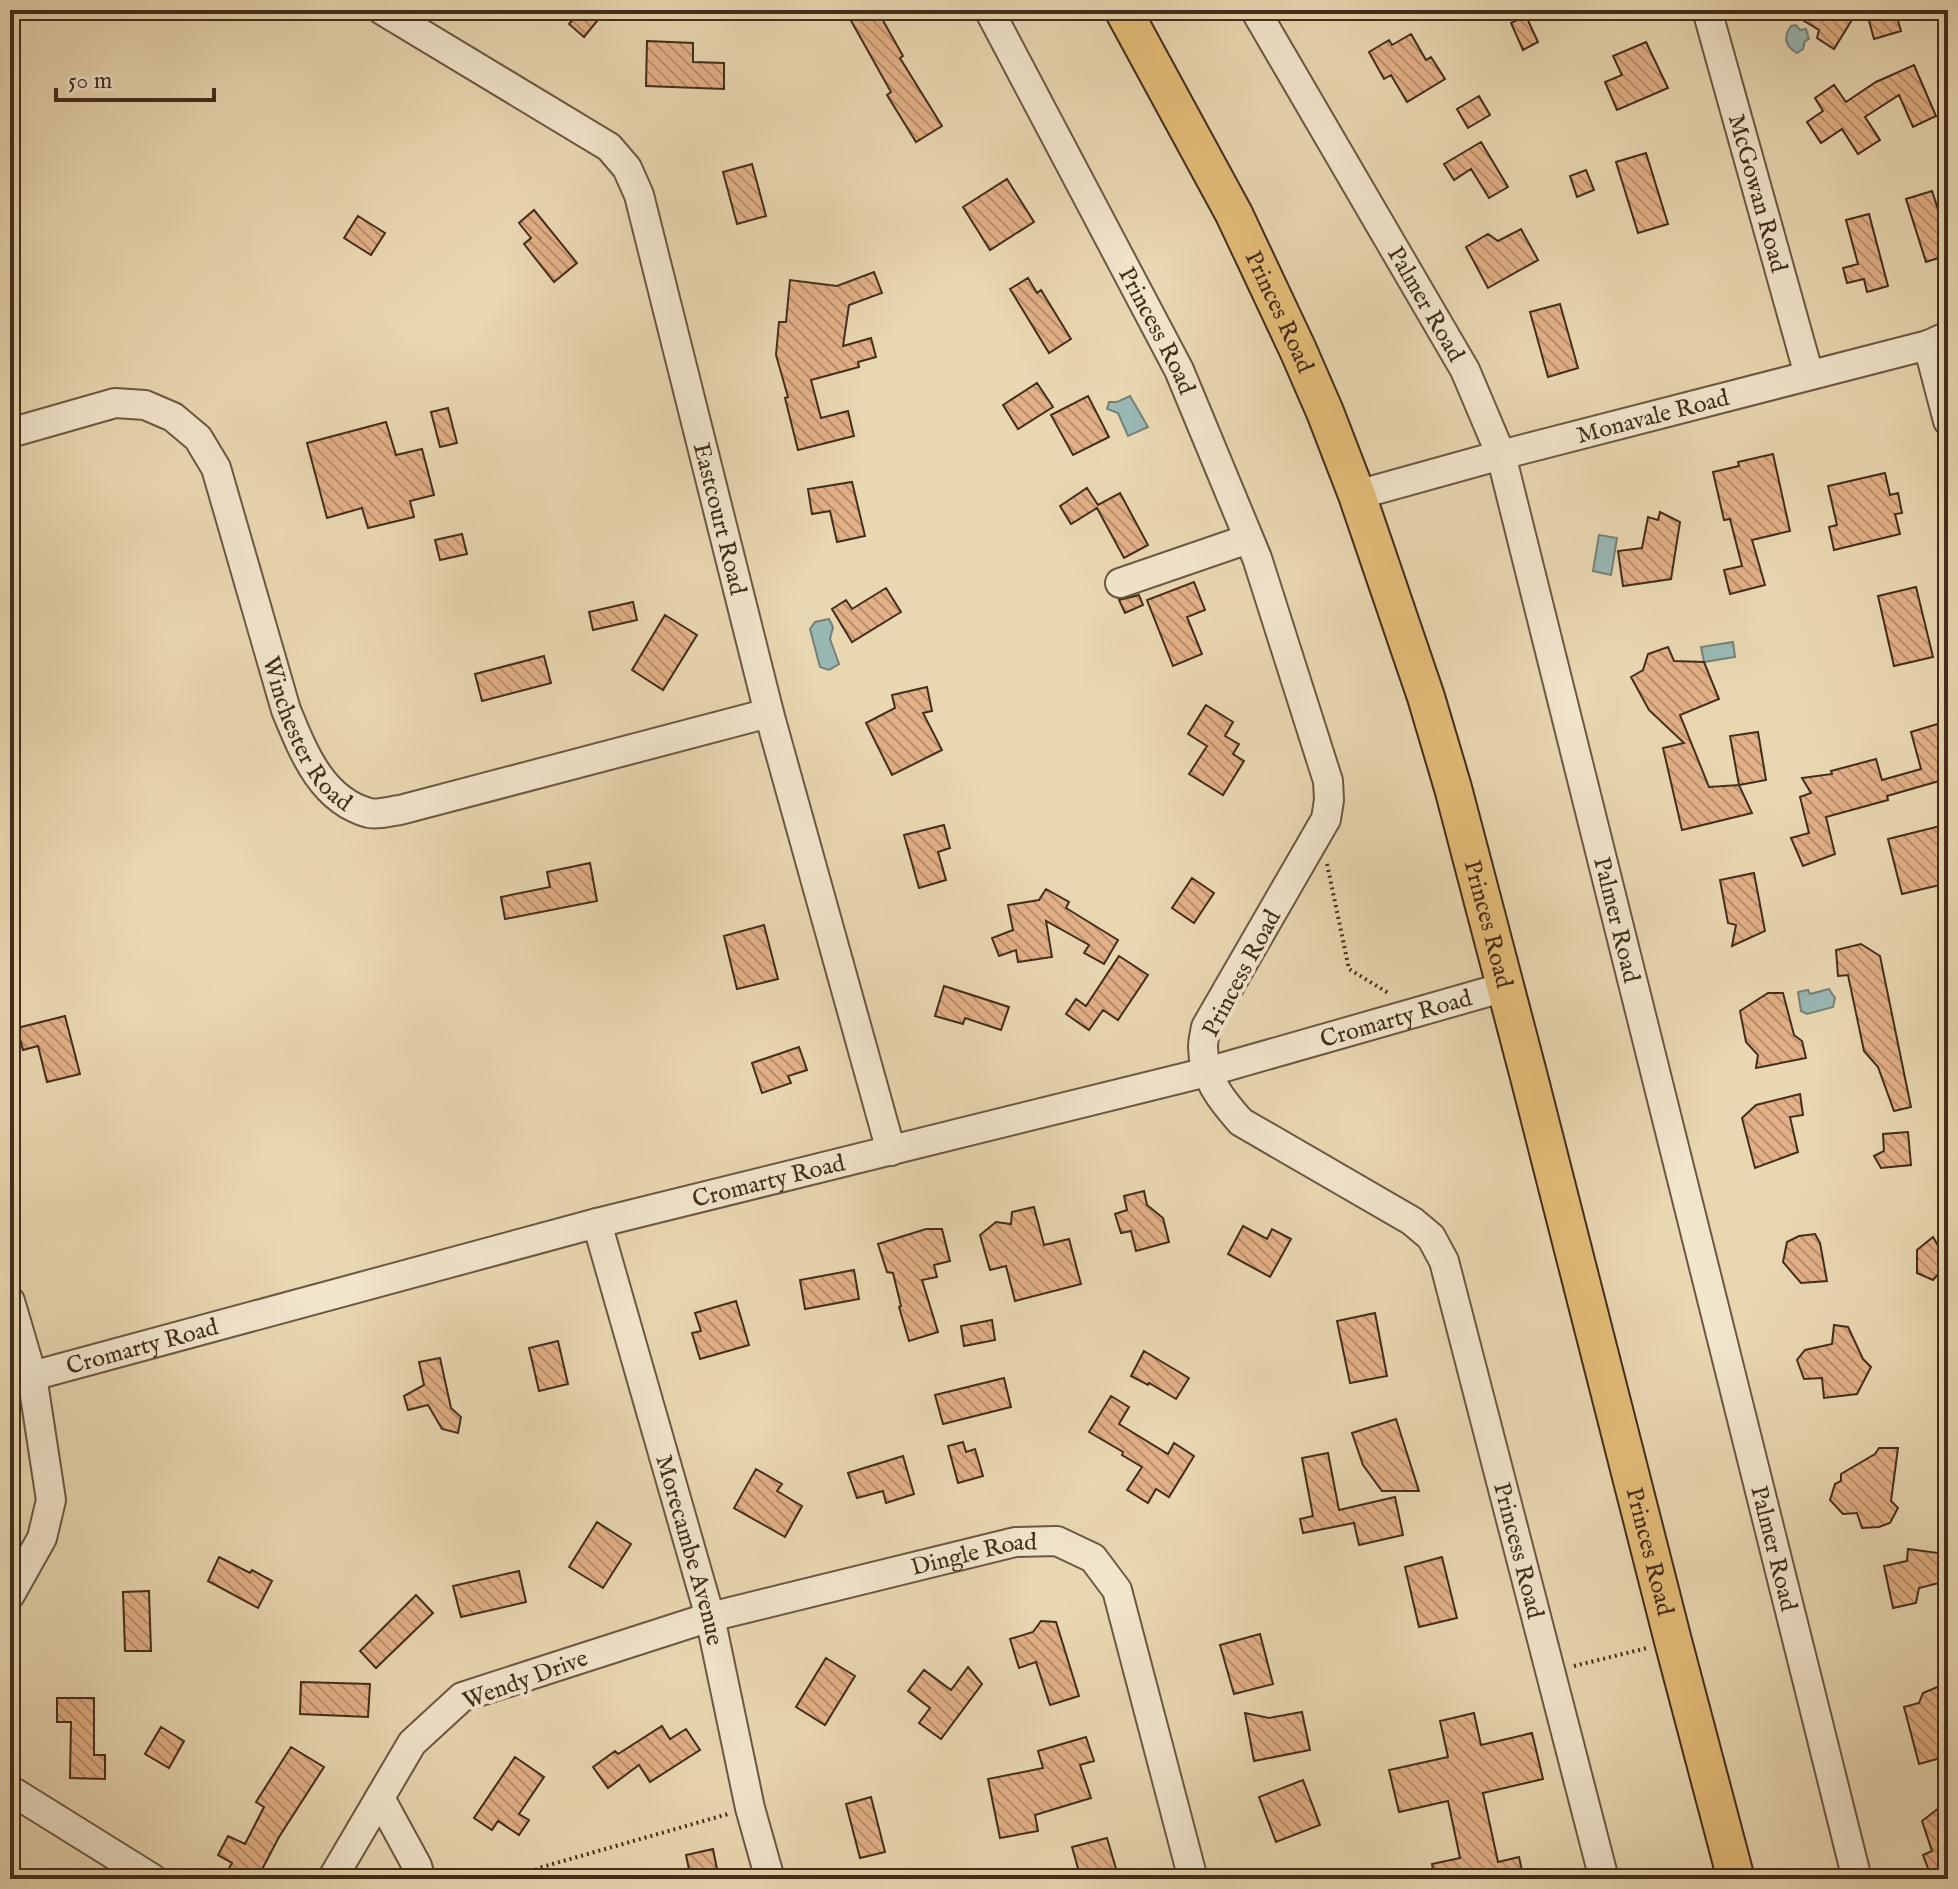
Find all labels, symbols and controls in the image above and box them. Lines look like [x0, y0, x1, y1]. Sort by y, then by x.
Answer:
scale bar [56, 52, 214, 102]
text: 50 m [68, 66, 112, 97]
street label: McGowan Road [1720, 111, 1794, 276]
street label: Palmer Road [1379, 241, 1471, 368]
street label: Princes Road [1237, 246, 1320, 378]
street label: Princess Road [1110, 262, 1201, 400]
street label: Monavale Road [1574, 383, 1733, 452]
street label: Eastcourt Road [685, 440, 753, 599]
street label: Winchester Road [254, 653, 358, 820]
street label: Palmer Road [1585, 854, 1646, 986]
street label: Princes Road [1456, 857, 1519, 992]
street label: Princess Road [1196, 905, 1289, 1043]
street label: Cromarty Road [1317, 983, 1476, 1056]
street label: Cromarty Road [689, 1148, 849, 1216]
street label: Cromarty Road [63, 1312, 222, 1383]
street label: Morecambe Avenue [647, 1451, 730, 1648]
street label: Princess Road [1485, 1479, 1550, 1622]
street label: Palmer Road [1742, 1483, 1804, 1615]
street label: Princes Road [1617, 1484, 1680, 1619]
street label: Dingle Road [908, 1527, 1037, 1584]
street label: Wendy Drive [459, 1643, 592, 1717]

